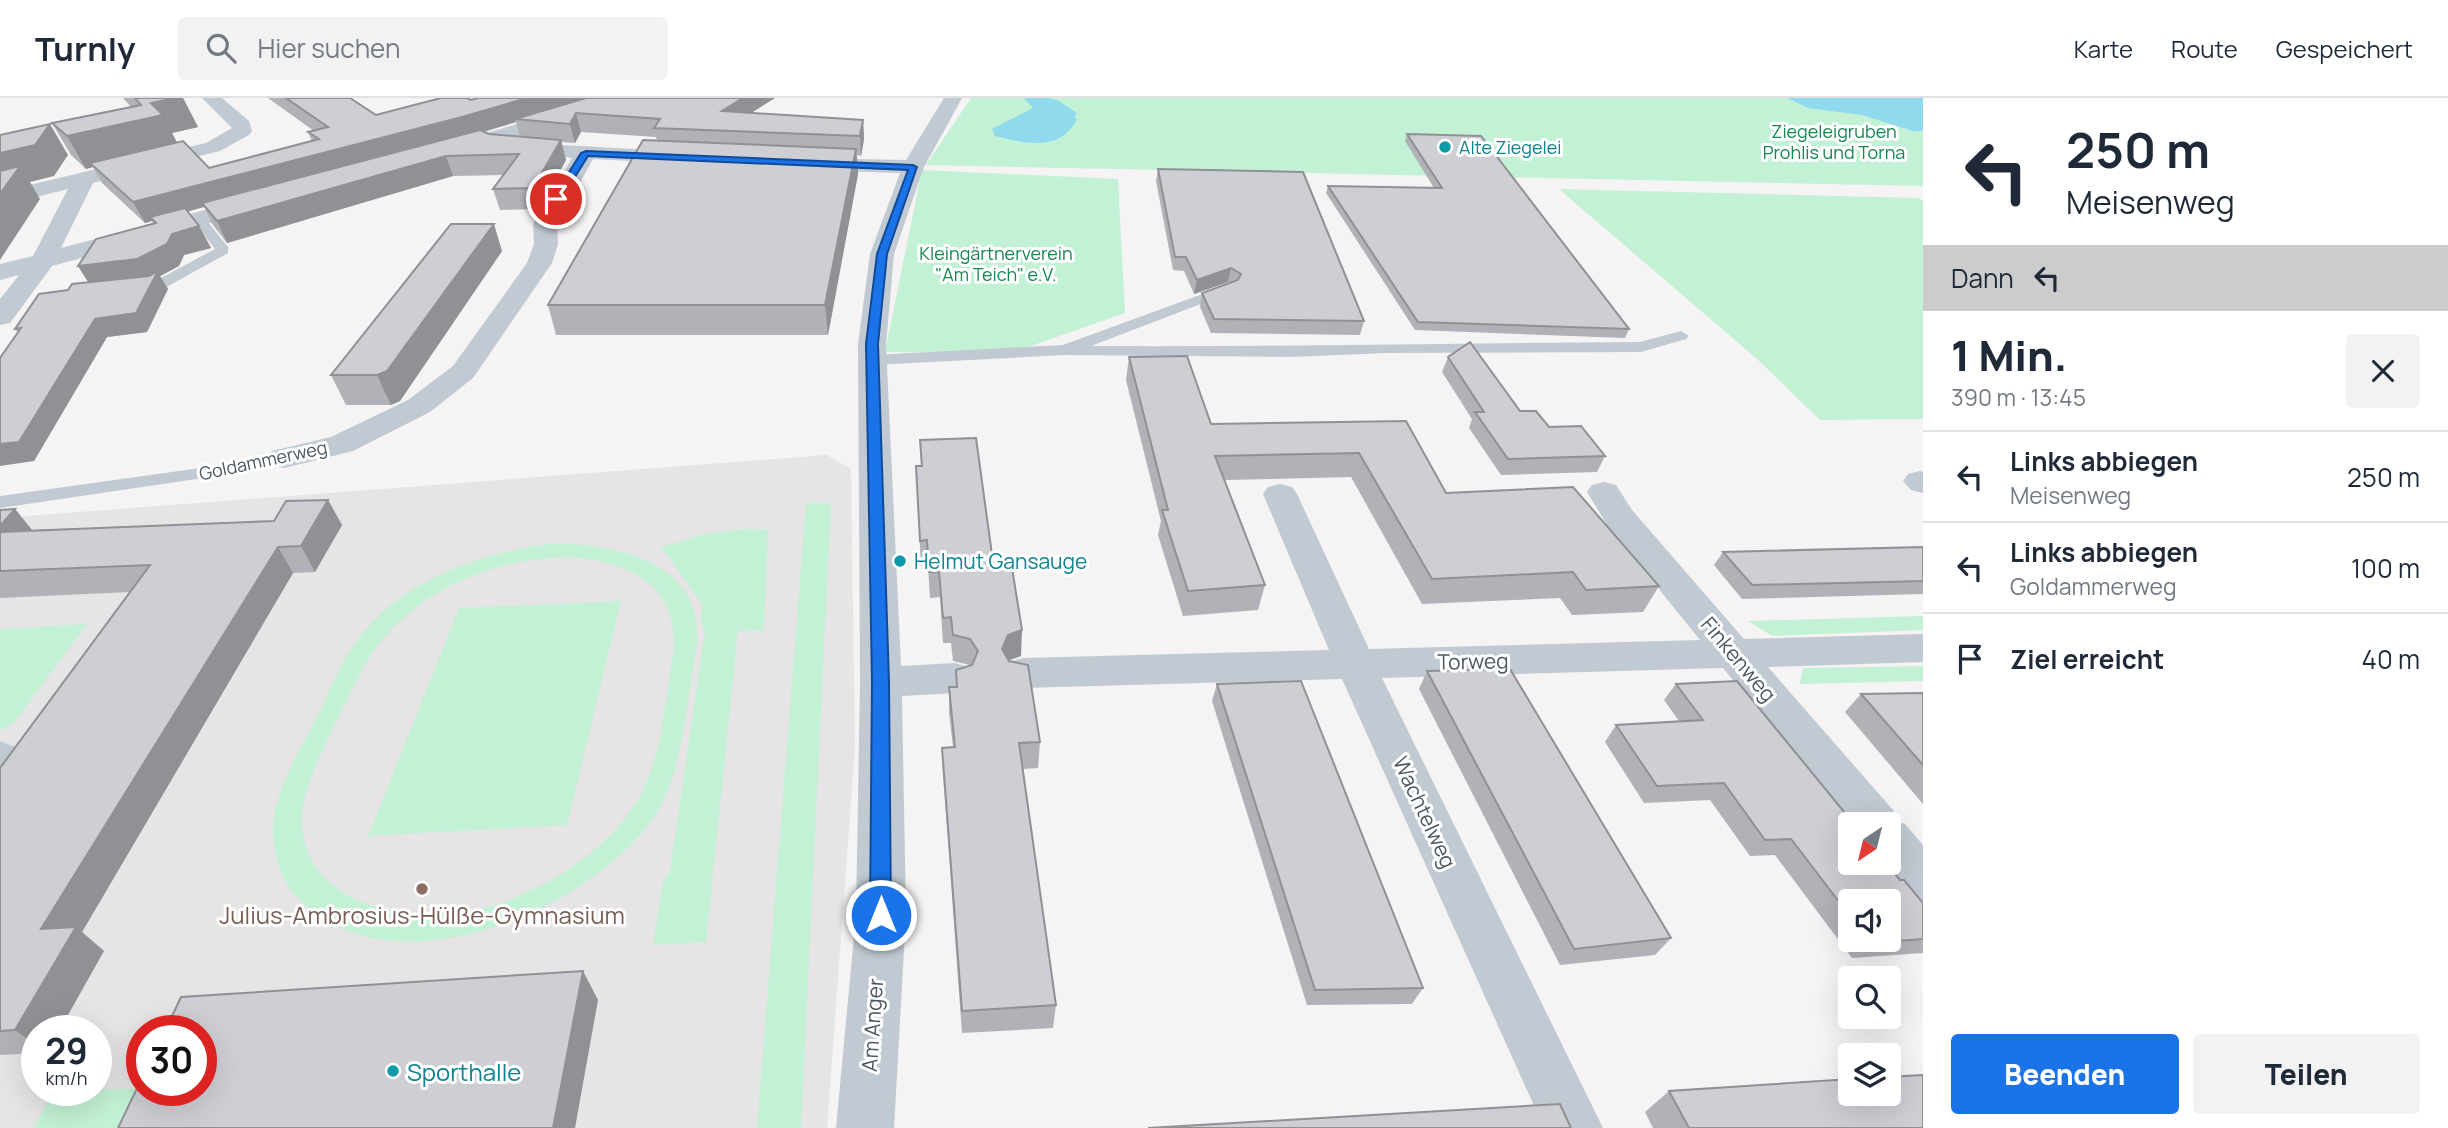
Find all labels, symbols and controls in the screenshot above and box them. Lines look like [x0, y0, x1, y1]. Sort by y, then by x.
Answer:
search box [178, 17, 668, 80]
text: Turnly [35, 26, 136, 71]
icon: search [202, 29, 240, 67]
text: Hier suchen [258, 30, 400, 66]
text: Karte [2074, 32, 2133, 65]
text: Route [2171, 32, 2238, 65]
text: Gespeichert [2276, 32, 2413, 65]
text: 250 m [2066, 116, 2210, 183]
park label: Ziegeleigruben Prohlis und Torna [1763, 119, 1905, 164]
icon: left [1951, 126, 2042, 217]
place label: Alte Ziegelei [1459, 135, 1561, 159]
marker: Alte Ziegelei [1437, 139, 1453, 155]
pin [526, 169, 586, 229]
icon: arrive [537, 180, 575, 218]
text: Meisenweg [2066, 180, 2235, 224]
park label: Kleingärtnerverein "Am Teich" e.V. [919, 241, 1073, 286]
icon: left [2028, 259, 2066, 297]
text: Dann [1951, 260, 2014, 296]
text: 1 Min. [1951, 326, 2067, 384]
button: close [2346, 334, 2420, 408]
text: 390 m · 13:45 [1951, 381, 2086, 413]
street label: Goldammerweg [197, 435, 329, 485]
text: Links abbiegen [2010, 443, 2198, 479]
icon: left [1951, 458, 1989, 496]
text: 250 m [2347, 459, 2420, 495]
text: Meisenweg [2010, 479, 2131, 511]
text: Links abbiegen [2010, 534, 2198, 570]
place label: Helmut Gansauge [914, 547, 1087, 575]
icon: left [1951, 549, 1989, 587]
text: 100 m [2351, 550, 2420, 586]
marker: Helmut Gansauge [892, 553, 908, 569]
text: Goldammerweg [2010, 570, 2177, 602]
street label: Finkenweg [1695, 611, 1783, 707]
icon: arrive [1951, 640, 1989, 678]
text: Ziel erreicht [2010, 641, 2164, 677]
text: 40 m [2362, 641, 2420, 677]
street label: Torweg [1437, 646, 1509, 676]
street label: Wachtelweg [1387, 752, 1463, 872]
north arrow [1838, 812, 1900, 875]
map controls [1838, 812, 1901, 1106]
position arrow [844, 878, 918, 952]
marker: Julius-Ambrosius-Hülße-Gymnasium [414, 881, 430, 897]
button: sound [1838, 889, 1901, 952]
place label: Julius-Ambrosius-Hülße-Gymnasium [219, 898, 625, 931]
button: search [1838, 966, 1901, 1029]
street label: Am Anger [855, 977, 889, 1073]
speed limit sign: 30 [126, 1015, 217, 1106]
text: 29 [45, 1027, 88, 1075]
button: Beenden [1951, 1034, 2179, 1114]
button: Teilen [2193, 1034, 2420, 1114]
button: layers [1838, 1043, 1901, 1106]
place label: Sporthalle [407, 1055, 521, 1088]
marker: Sporthalle [385, 1063, 401, 1079]
text: km/h [46, 1066, 87, 1090]

